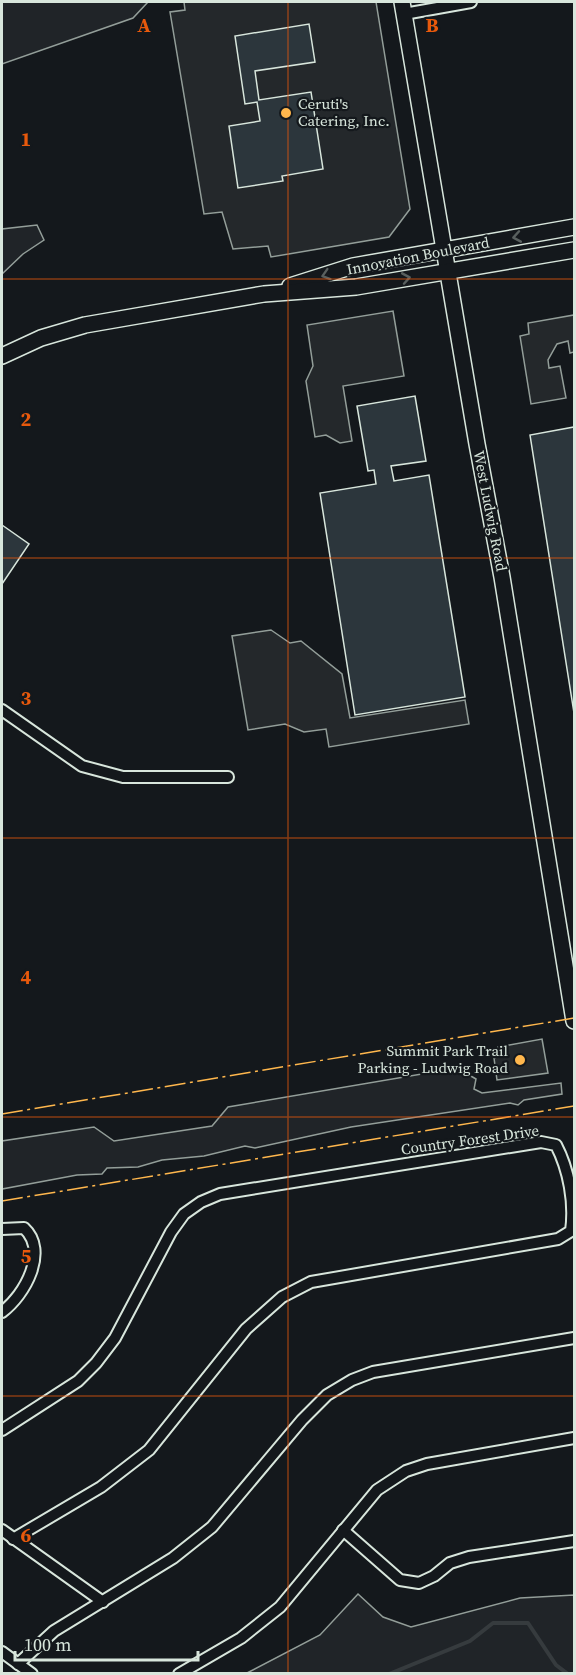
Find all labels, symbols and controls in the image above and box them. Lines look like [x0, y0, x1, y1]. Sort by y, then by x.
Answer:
text: A [137, 11, 151, 39]
text: B [425, 11, 439, 39]
place label: Ceruti's Catering, Inc. [298, 93, 390, 131]
marker: Ceruti's Catering, Inc. [279, 106, 293, 120]
text: 1 [21, 125, 31, 153]
street label: Innovation Boulevard [345, 231, 492, 280]
one-way arrow [512, 231, 521, 243]
one-way arrow [321, 268, 332, 280]
one-way arrow [401, 273, 411, 285]
text: 2 [21, 405, 32, 433]
street label: West Ludwig Road [468, 449, 513, 574]
text: 3 [21, 684, 32, 712]
text: 4 [21, 963, 32, 991]
place label: Summit Park Trail Parking - Ludwig Road [358, 1040, 509, 1078]
marker: Summit Park Trail Parking - Ludwig Road [513, 1053, 527, 1067]
street label: Country Forest Drive [400, 1119, 541, 1160]
text: 5 [21, 1242, 32, 1270]
text: 6 [21, 1521, 32, 1549]
scale bar [15, 1624, 198, 1662]
text: 100 m [24, 1632, 71, 1657]

